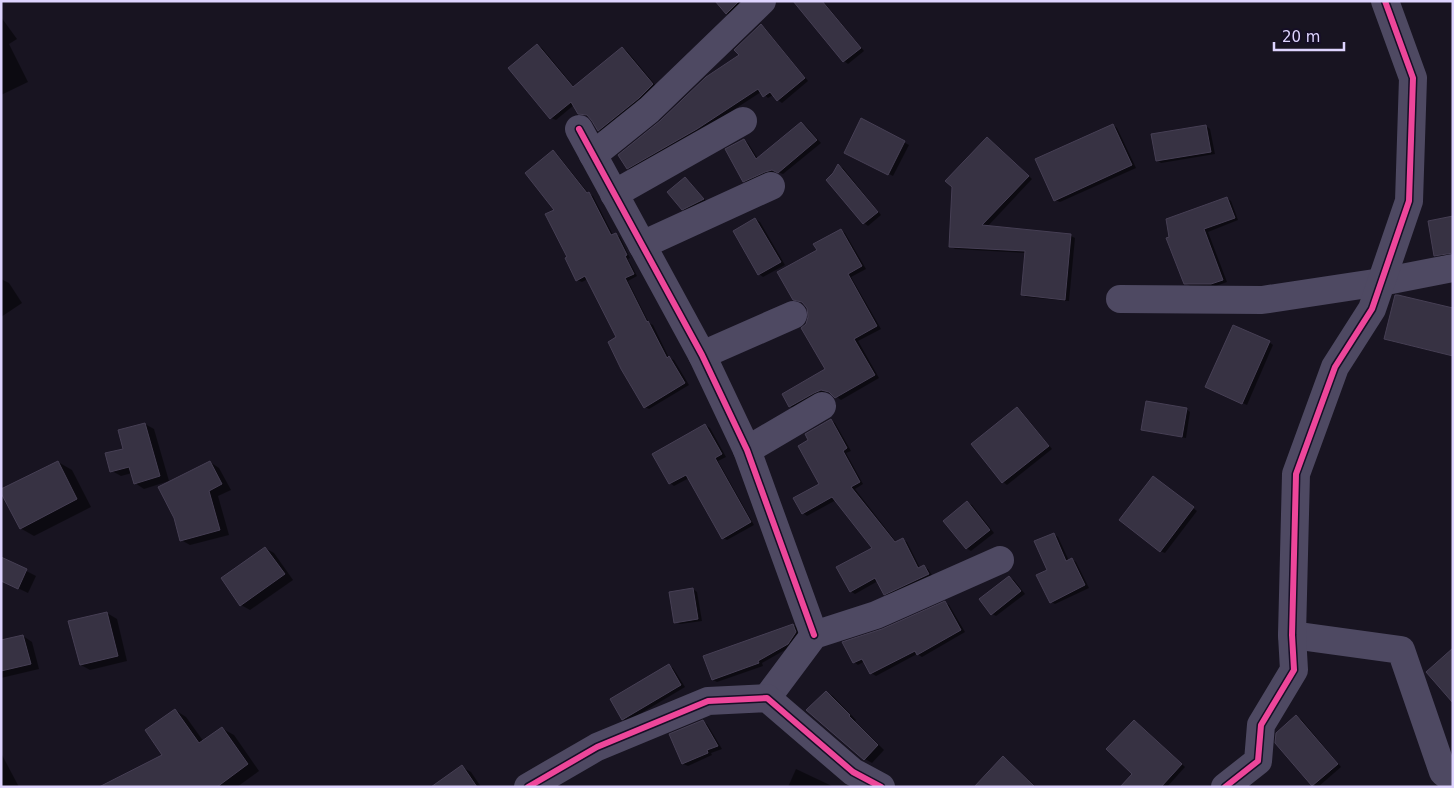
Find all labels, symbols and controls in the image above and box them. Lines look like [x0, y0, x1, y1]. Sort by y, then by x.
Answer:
scale bar [1274, 20, 1344, 52]
text: 20 m [1282, 28, 1320, 46]

